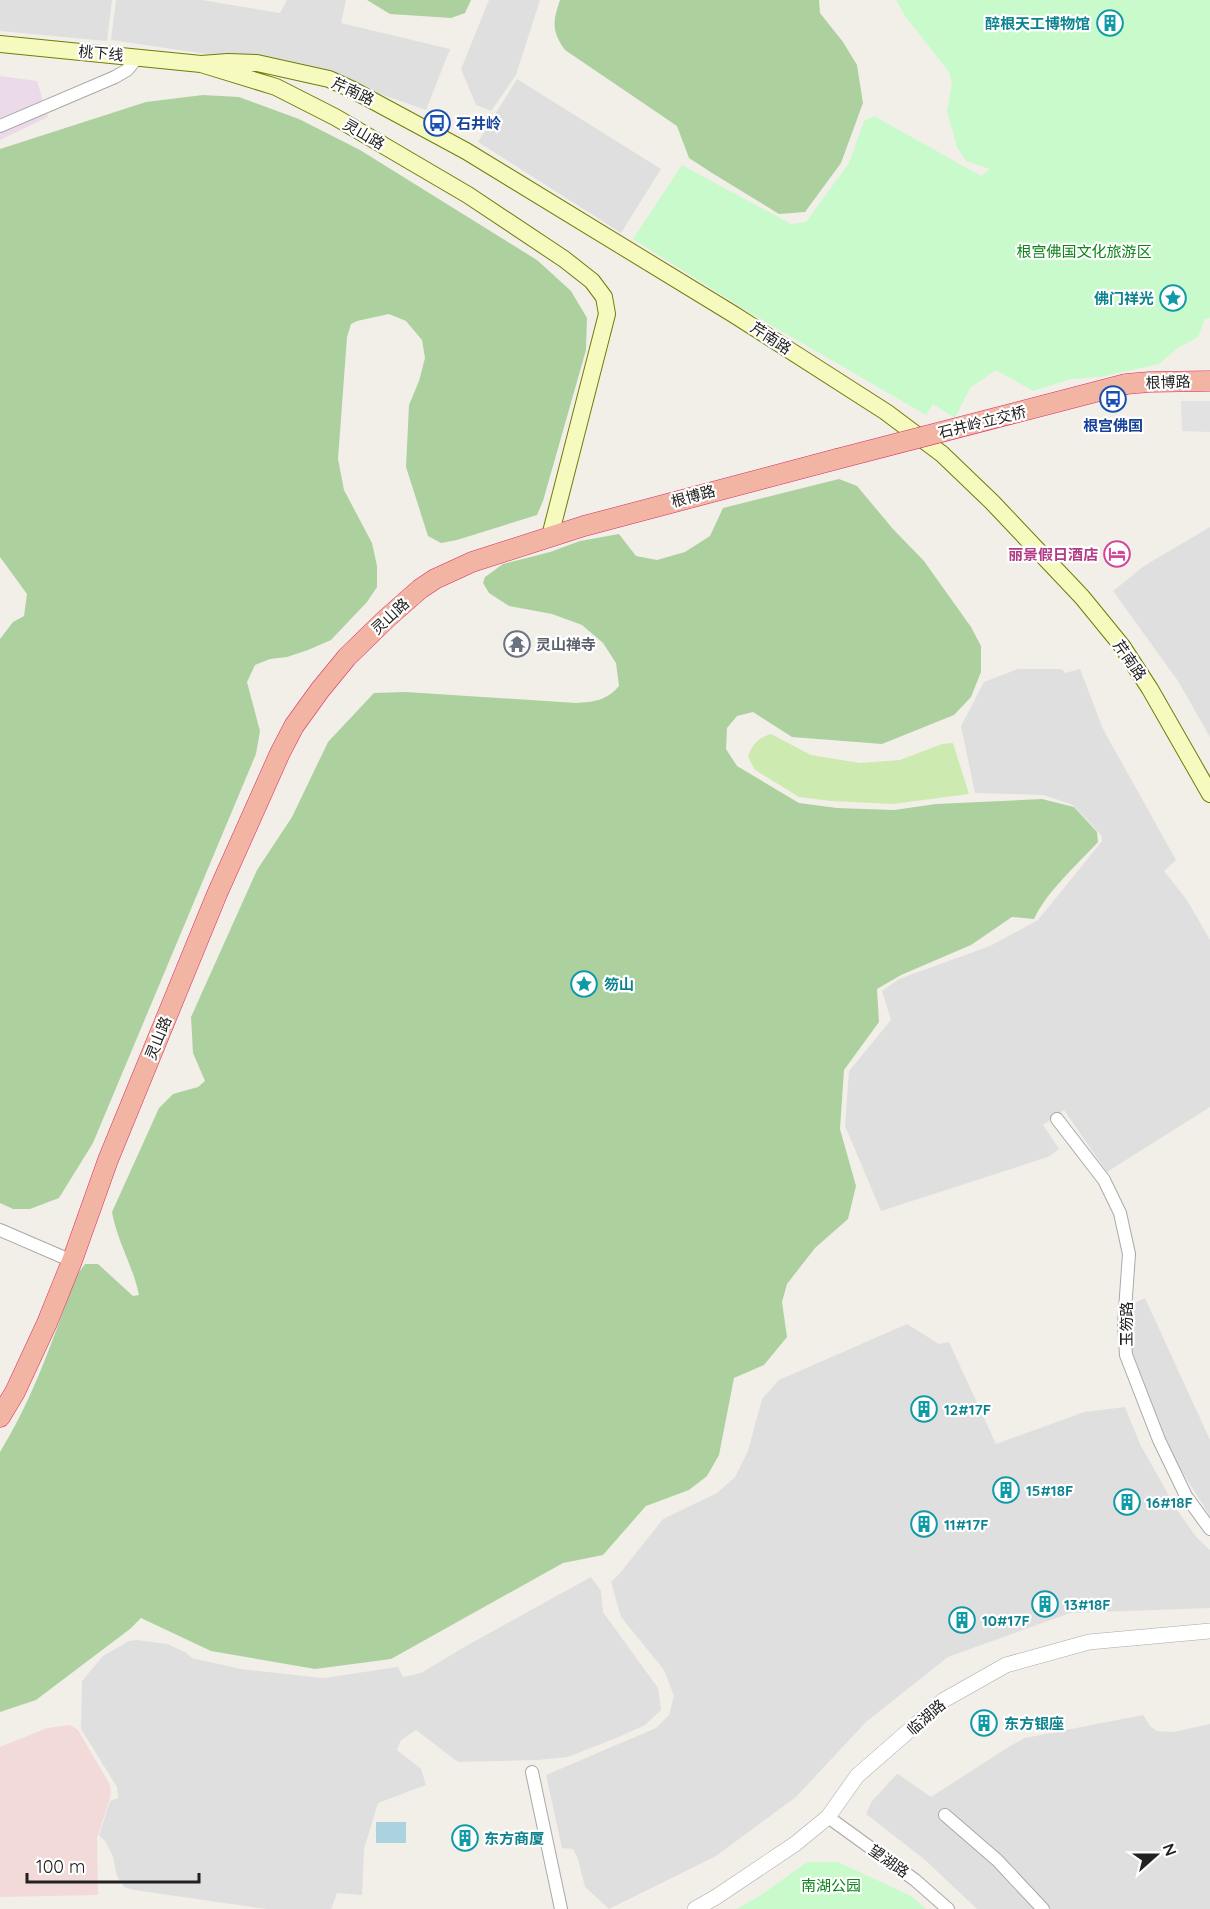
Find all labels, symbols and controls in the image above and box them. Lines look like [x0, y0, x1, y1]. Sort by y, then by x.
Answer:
building icon: 醉根天工博物馆 [1095, 8, 1125, 38]
place label: 醉根天工博物馆 [985, 14, 1090, 33]
street label: 桃下线 [78, 42, 124, 64]
street label: 芹南路 [329, 73, 377, 109]
bus stop icon: 石井岭 [422, 108, 452, 138]
place label: 石井岭 [456, 114, 501, 133]
street label: 灵山路 [340, 115, 388, 153]
park label: 根宫佛国文化旅游区 [1016, 242, 1152, 261]
place icon: 佛门祥光 [1158, 283, 1188, 313]
place label: 佛门祥光 [1094, 289, 1154, 308]
street label: 芹南路 [747, 318, 795, 358]
street label: 根博路 [1145, 372, 1191, 392]
bus stop icon: 根宫佛国 [1098, 384, 1128, 414]
street label: 石井岭立交桥 [936, 402, 1028, 442]
place label: 根宫佛国 [1083, 416, 1143, 435]
street label: 根博路 [669, 481, 717, 511]
hotel icon: 丽景假日酒店 [1102, 539, 1132, 569]
place label: 丽景假日酒店 [1008, 545, 1098, 564]
street label: 灵山路 [367, 594, 413, 638]
temple icon: 灵山禅寺 [502, 629, 532, 659]
place label: 灵山禅寺 [536, 635, 596, 654]
street label: 芹南路 [1109, 636, 1151, 684]
place icon: 笏山 [569, 969, 599, 999]
place label: 笏山 [604, 975, 634, 994]
street label: 灵山路 [141, 1014, 175, 1062]
street label: 玉笏路 [1117, 1301, 1136, 1347]
building icon: 12#17F [909, 1394, 939, 1424]
place label: 12#17F [944, 1400, 991, 1419]
building icon: 15#18F [991, 1475, 1021, 1505]
place label: 15#18F [1026, 1481, 1073, 1500]
building icon: 16#18F [1112, 1487, 1142, 1517]
place label: 16#18F [1146, 1493, 1193, 1512]
building icon: 11#17F [909, 1509, 939, 1539]
place label: 11#17F [944, 1515, 989, 1534]
building icon: 13#18F [1030, 1589, 1060, 1619]
place label: 13#18F [1064, 1595, 1111, 1614]
building icon: 10#17F [947, 1605, 977, 1635]
place label: 10#17F [982, 1611, 1030, 1630]
street label: 临湖路 [903, 1695, 949, 1739]
building icon: 东方银座 [969, 1708, 999, 1738]
place label: 东方银座 [1004, 1714, 1064, 1733]
building icon: 东方商厦 [450, 1823, 480, 1853]
north arrow [1126, 1825, 1186, 1885]
place label: 东方商厦 [484, 1829, 544, 1848]
street label: 望湖路 [865, 1840, 913, 1882]
text: N [1159, 1841, 1181, 1859]
scale bar [27, 1846, 200, 1884]
text: 100 m [36, 1855, 85, 1878]
park label: 南湖公园 [801, 1876, 861, 1895]

